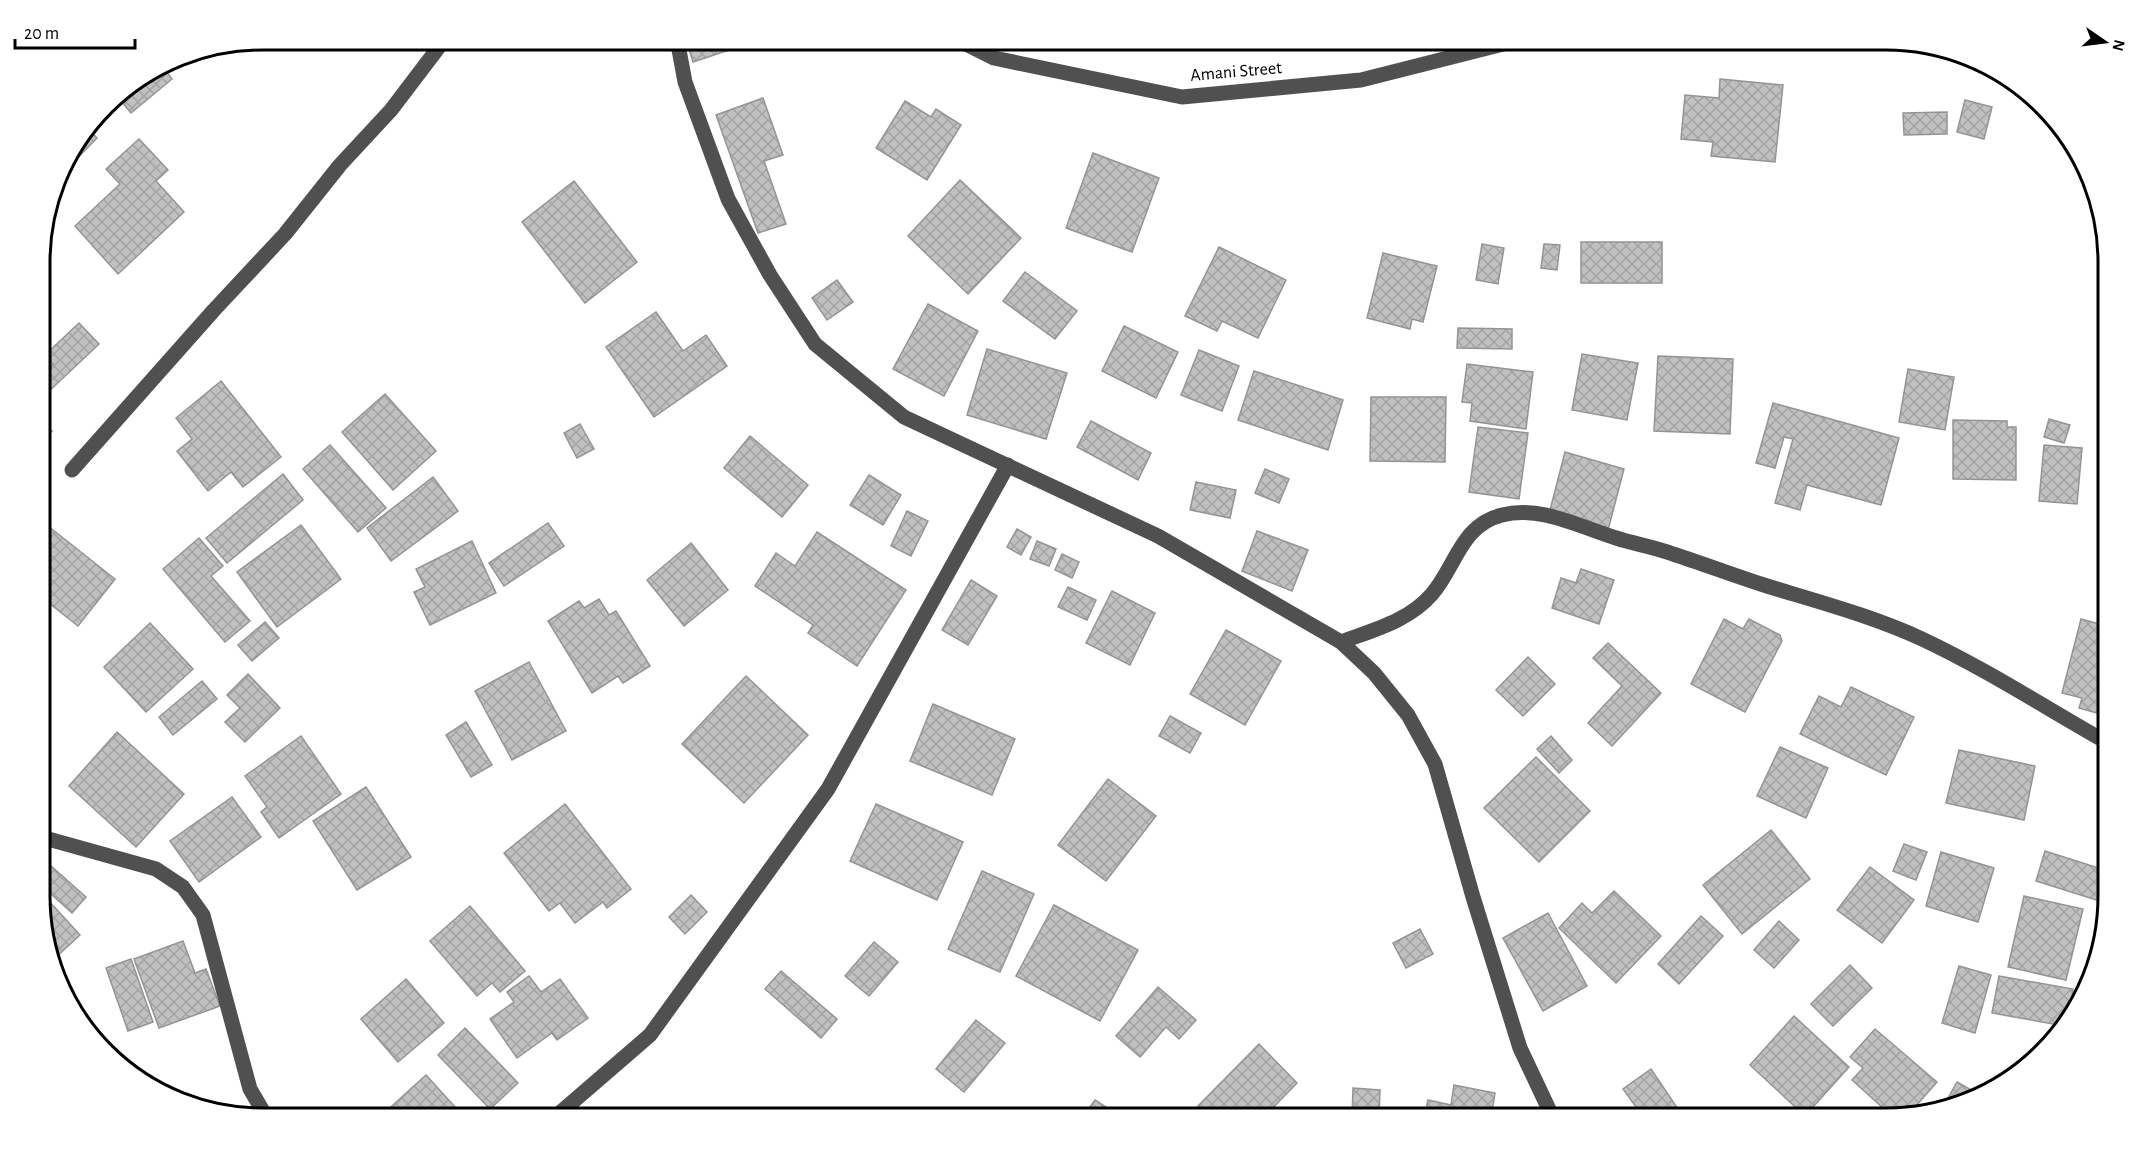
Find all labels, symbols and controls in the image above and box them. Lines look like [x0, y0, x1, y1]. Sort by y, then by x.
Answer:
scale bar [15, 12, 135, 50]
north arrow [2075, 12, 2135, 72]
text: 20 m [24, 25, 59, 43]
text: N [2109, 38, 2128, 53]
street label: Amani Street [1190, 59, 1283, 85]

